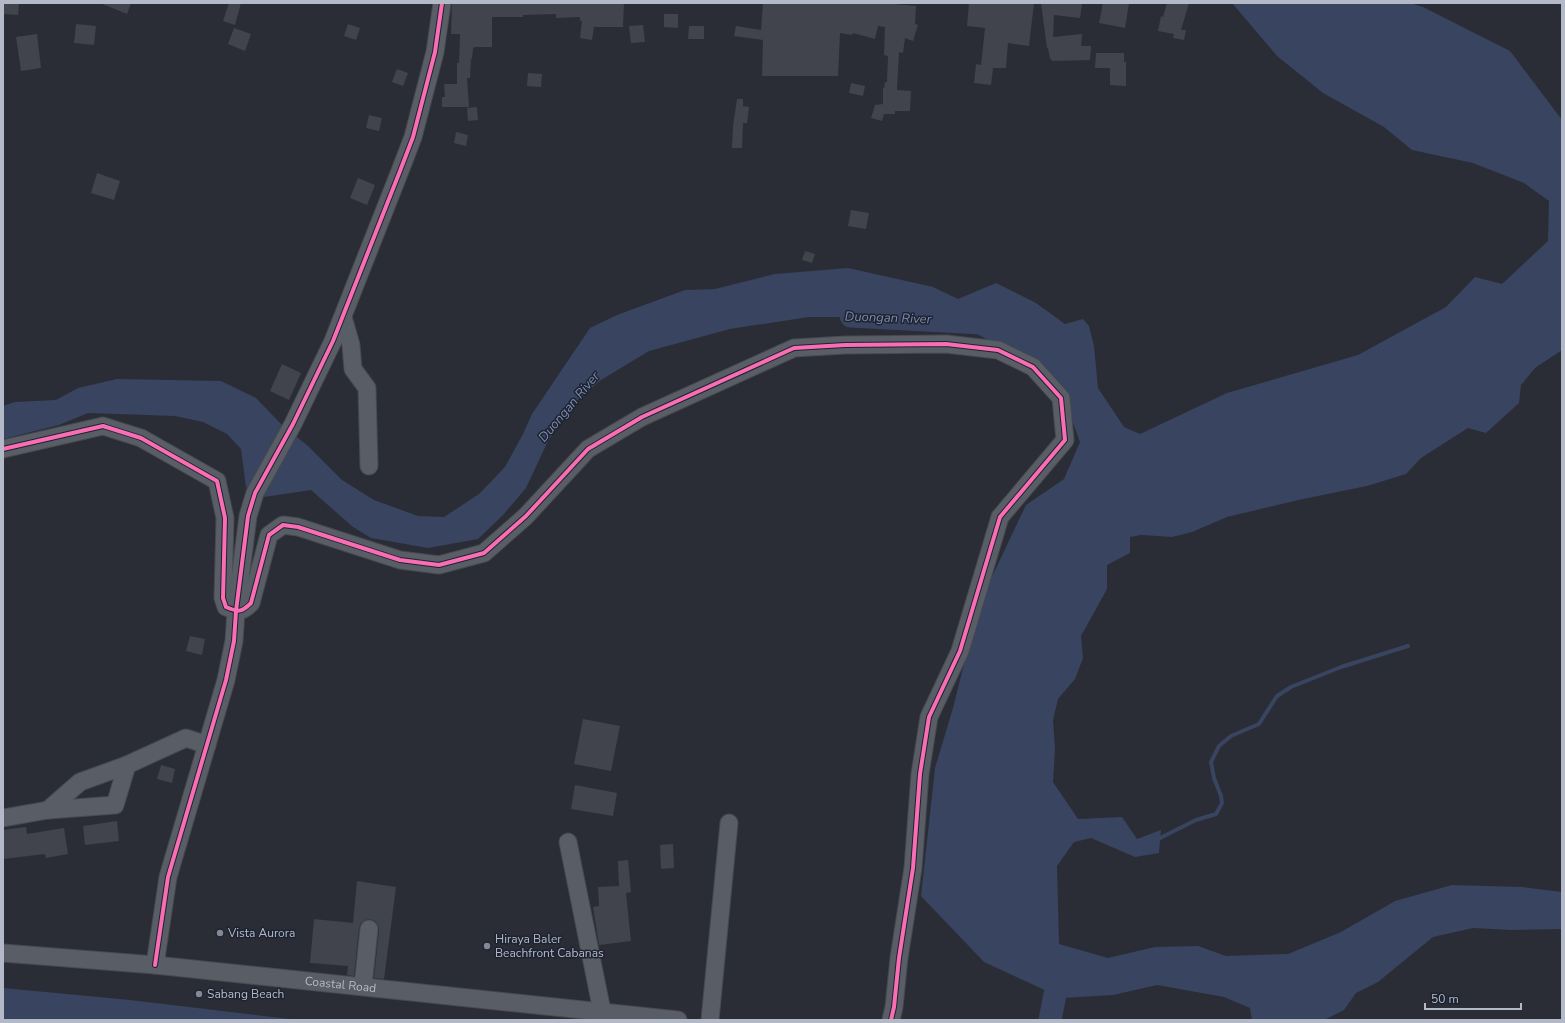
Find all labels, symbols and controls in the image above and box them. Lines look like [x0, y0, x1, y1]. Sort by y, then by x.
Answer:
water label: Duongan River [844, 307, 932, 329]
water label: Duongan River [534, 368, 604, 446]
place label: Vista Aurora [227, 925, 295, 941]
marker: Vista Aurora [215, 928, 225, 938]
place label: Hiraya Baler Beachfront Cabanas [495, 931, 604, 961]
marker: Hiraya Baler Beachfront Cabanas [482, 941, 492, 951]
street label: Coastal Road [304, 973, 377, 996]
scale bar [1425, 985, 1521, 1011]
place label: Sabang Beach [207, 986, 284, 1002]
marker: Sabang Beach [194, 989, 204, 999]
text: 50 m [1431, 991, 1459, 1007]

